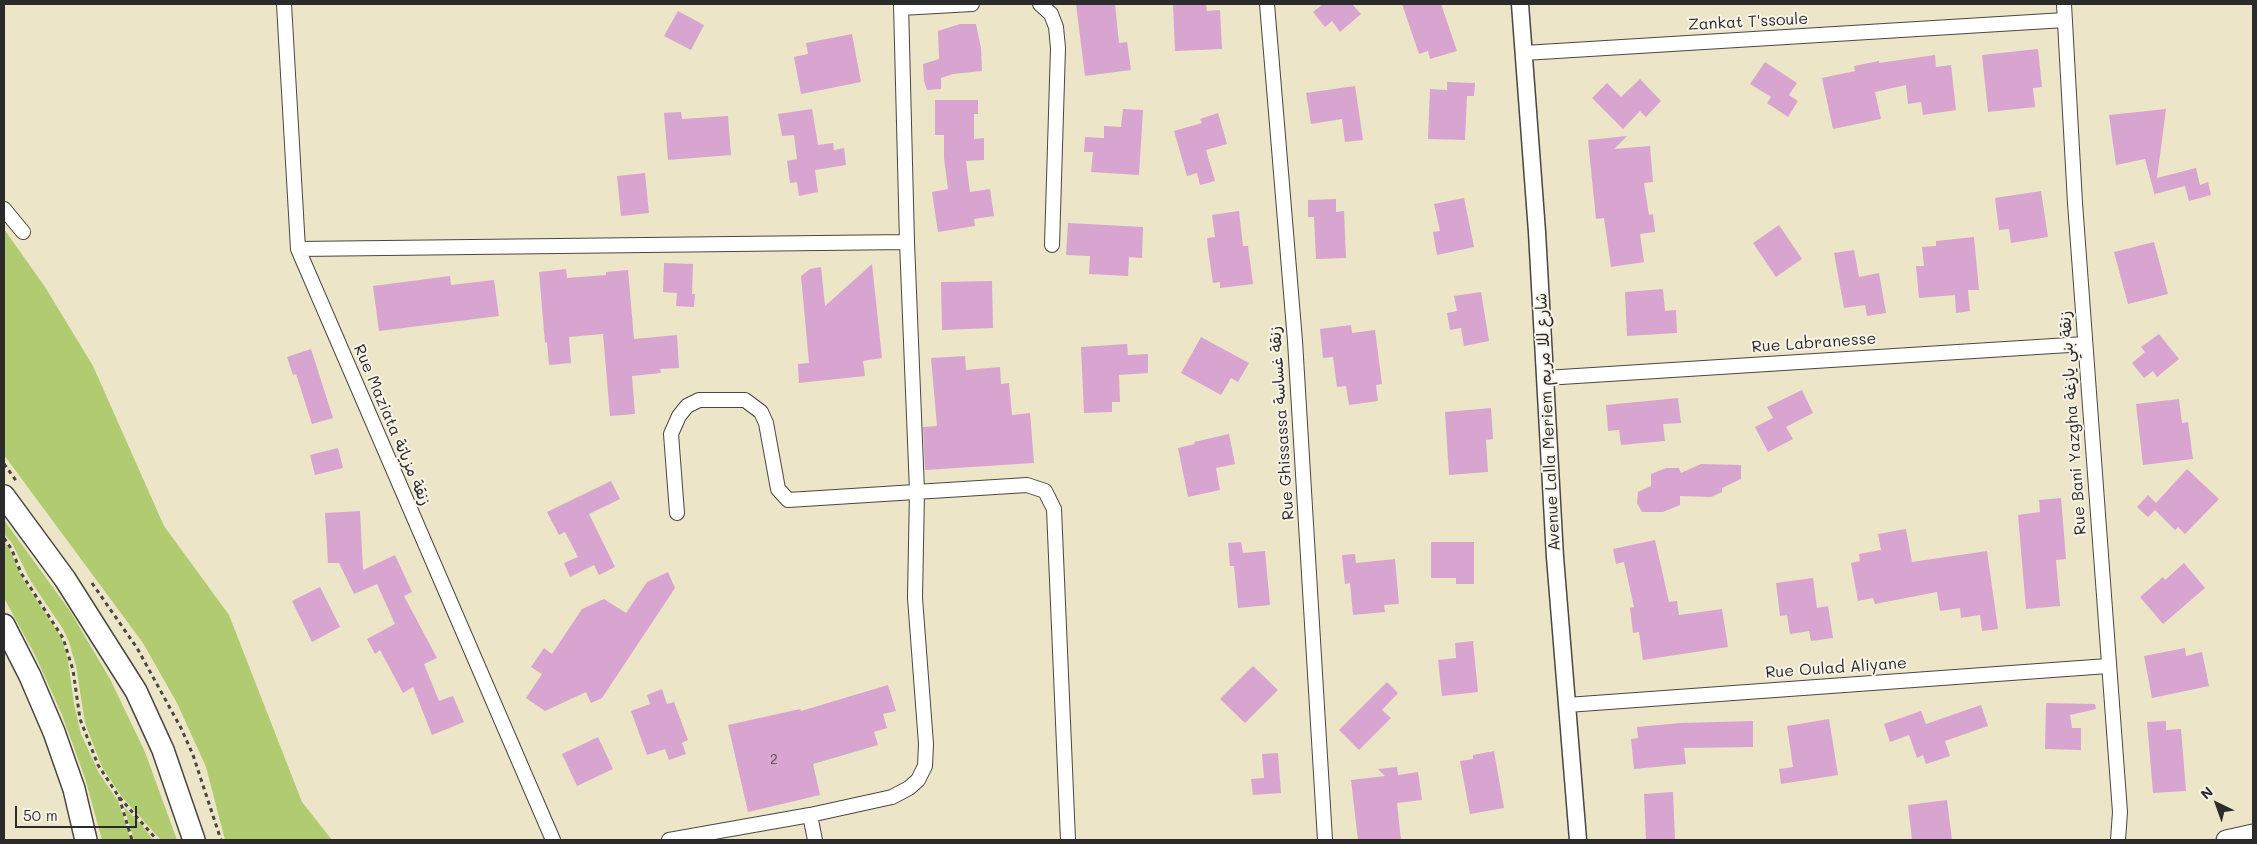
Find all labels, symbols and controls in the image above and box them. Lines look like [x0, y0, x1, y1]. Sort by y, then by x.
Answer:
street label: Zankat T'ssoule [1687, 9, 1809, 35]
street label: Avenue Lalla Meriem شارع للا مريم [1532, 292, 1564, 552]
street label: Rue Bani Yazgha زنقة بني يازغة [2056, 310, 2090, 536]
street label: Rue Ghissassa زنقة غساسة [1266, 325, 1298, 521]
street label: Rue Labranesse [1751, 329, 1877, 357]
street label: Rue Maziata زنقة مزياتة [349, 342, 435, 508]
street label: Rue Oulad Aliyane [1765, 653, 1907, 683]
house number: 2 [770, 752, 778, 768]
north arrow [2192, 779, 2242, 829]
text: N [2196, 782, 2217, 803]
scale bar [18, 796, 140, 828]
text: 50 m [23, 805, 58, 825]

